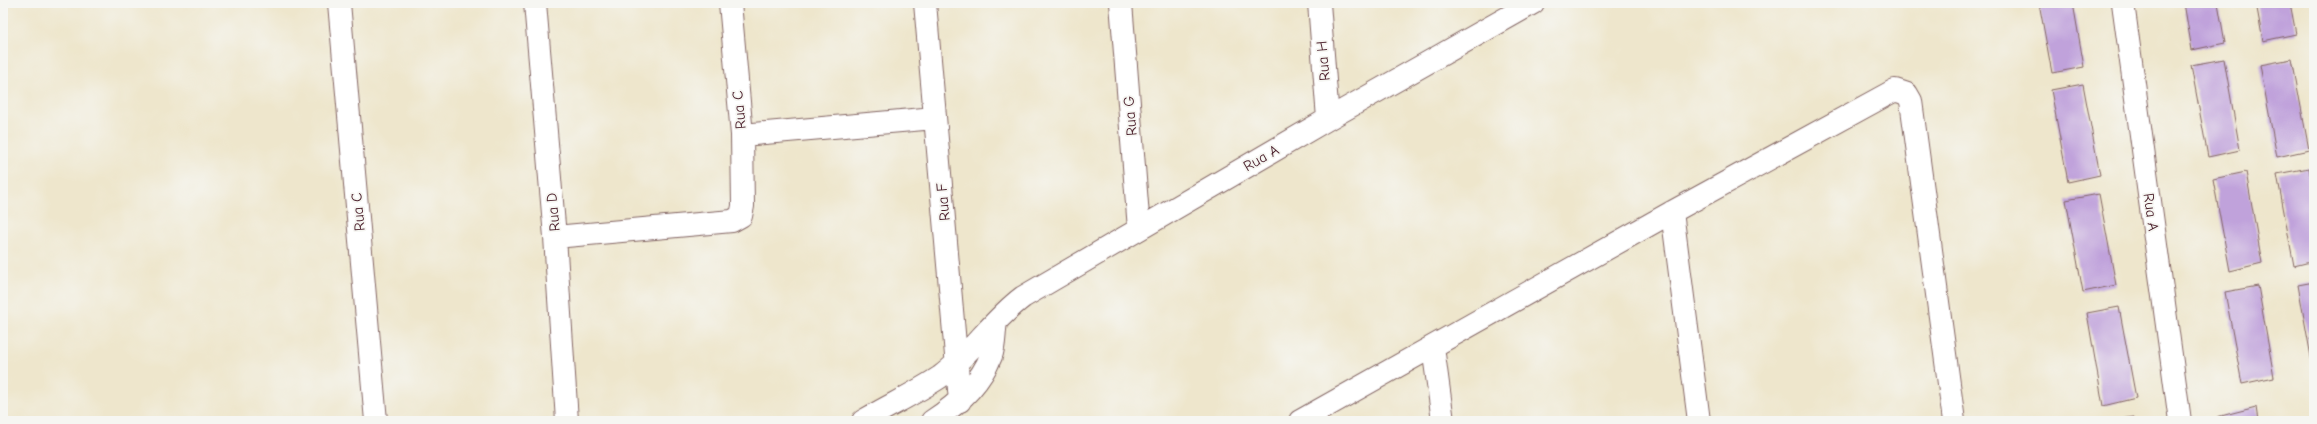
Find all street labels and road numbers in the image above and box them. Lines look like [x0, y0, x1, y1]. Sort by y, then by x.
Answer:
street label: Rua H [1312, 40, 1334, 82]
street label: Rua C [728, 90, 750, 130]
street label: Rua G [1119, 95, 1141, 137]
street label: Rua A [1240, 141, 1282, 175]
street label: Rua F [932, 182, 954, 222]
street label: Rua C [347, 192, 369, 232]
street label: Rua D [542, 192, 564, 232]
street label: Rua A [2139, 192, 2163, 232]

